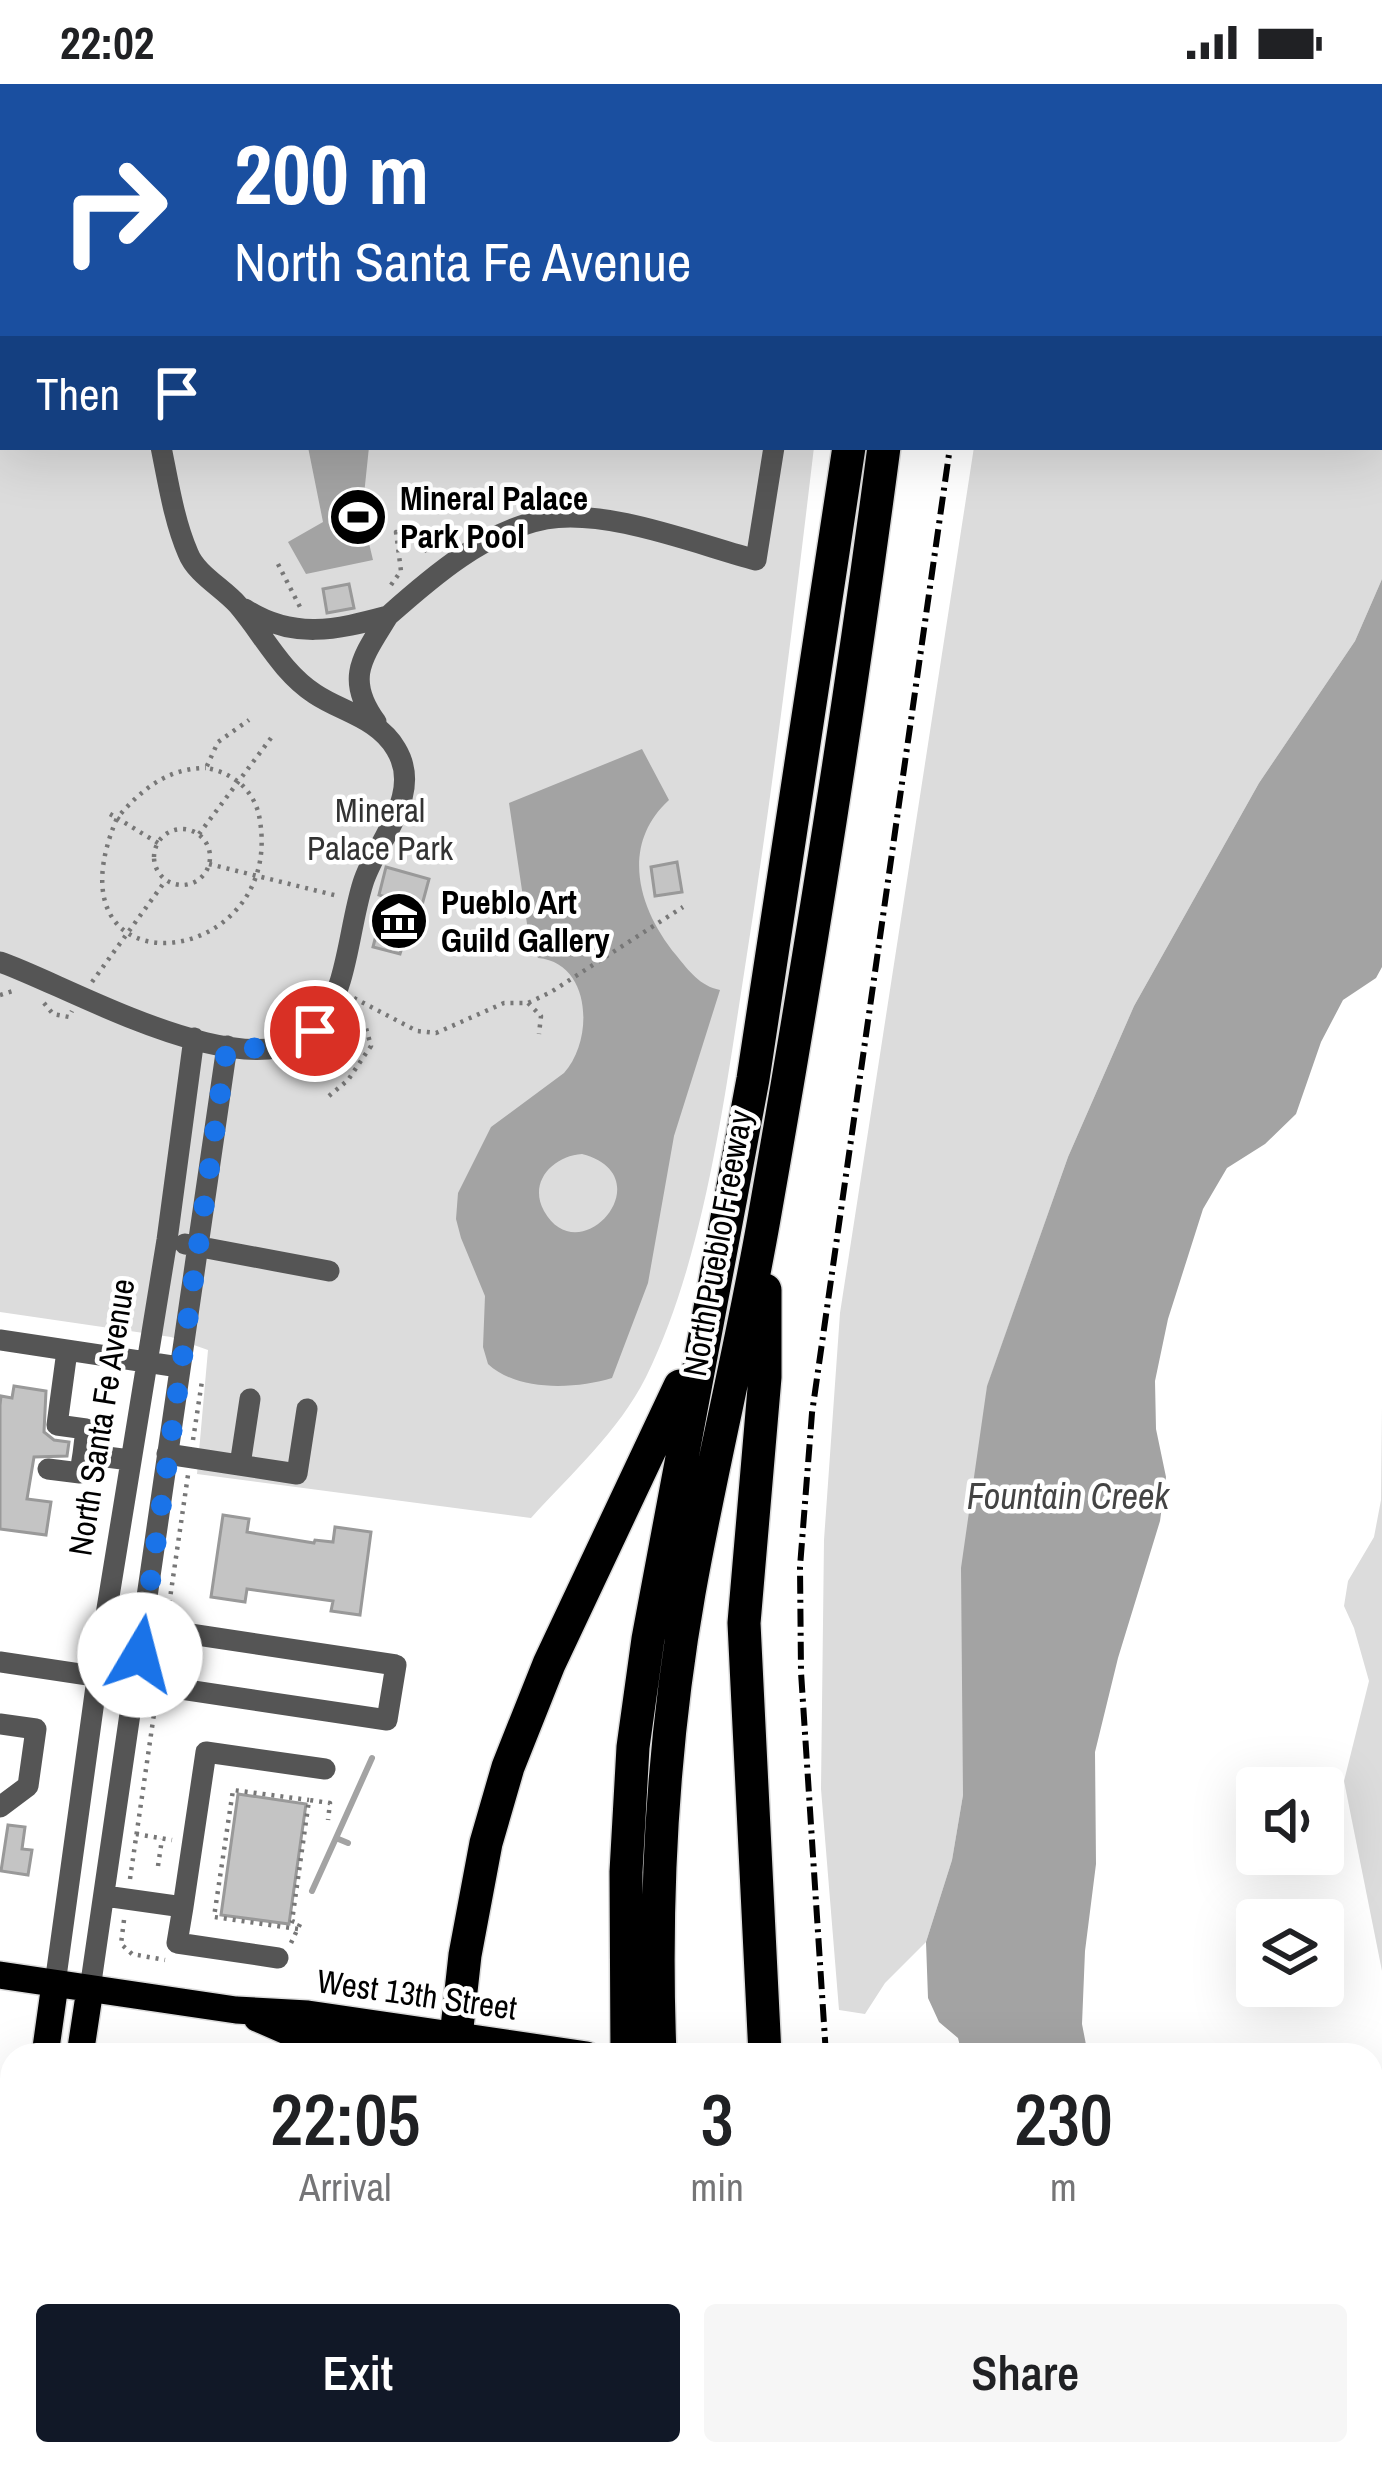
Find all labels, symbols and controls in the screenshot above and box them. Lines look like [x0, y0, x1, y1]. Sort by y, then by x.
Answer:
text: 22:02 [60, 12, 154, 73]
text: 200 m [234, 117, 429, 230]
icon: right [36, 132, 192, 288]
text: North Santa Fe Avenue [234, 225, 691, 298]
icon: arrive [144, 360, 210, 426]
text: Then [36, 363, 120, 424]
place label: Mineral Palace Park Pool [400, 476, 588, 558]
sports icon: Mineral Palace Park Pool [327, 486, 389, 548]
park label: Mineral Palace Park [307, 788, 453, 870]
place label: Pueblo Art Guild Gallery [441, 880, 609, 962]
museum icon: Pueblo Art Guild Gallery [368, 890, 430, 952]
pin [264, 980, 366, 1082]
icon: arrive [282, 998, 348, 1064]
street label: North Pueblo Freeway [672, 1106, 762, 1379]
street label: North Santa Fe Avenue [57, 1276, 145, 1558]
water label: Fountain Creek [967, 1472, 1170, 1520]
position arrow [77, 1592, 203, 1718]
map controls [1236, 1767, 1344, 2007]
button: sound [1236, 1767, 1344, 1875]
button: layers [1236, 1899, 1344, 2007]
street label: West 13th Street [314, 1958, 520, 2030]
text: 22:05 [270, 2070, 420, 2167]
text: 3 [701, 2070, 734, 2167]
text: 230 [1014, 2070, 1113, 2167]
text: Arrival [299, 2161, 391, 2213]
text: min [691, 2161, 744, 2213]
text: m [1050, 2161, 1077, 2213]
button: Exit [36, 2304, 680, 2442]
button: Share [704, 2304, 1347, 2442]

